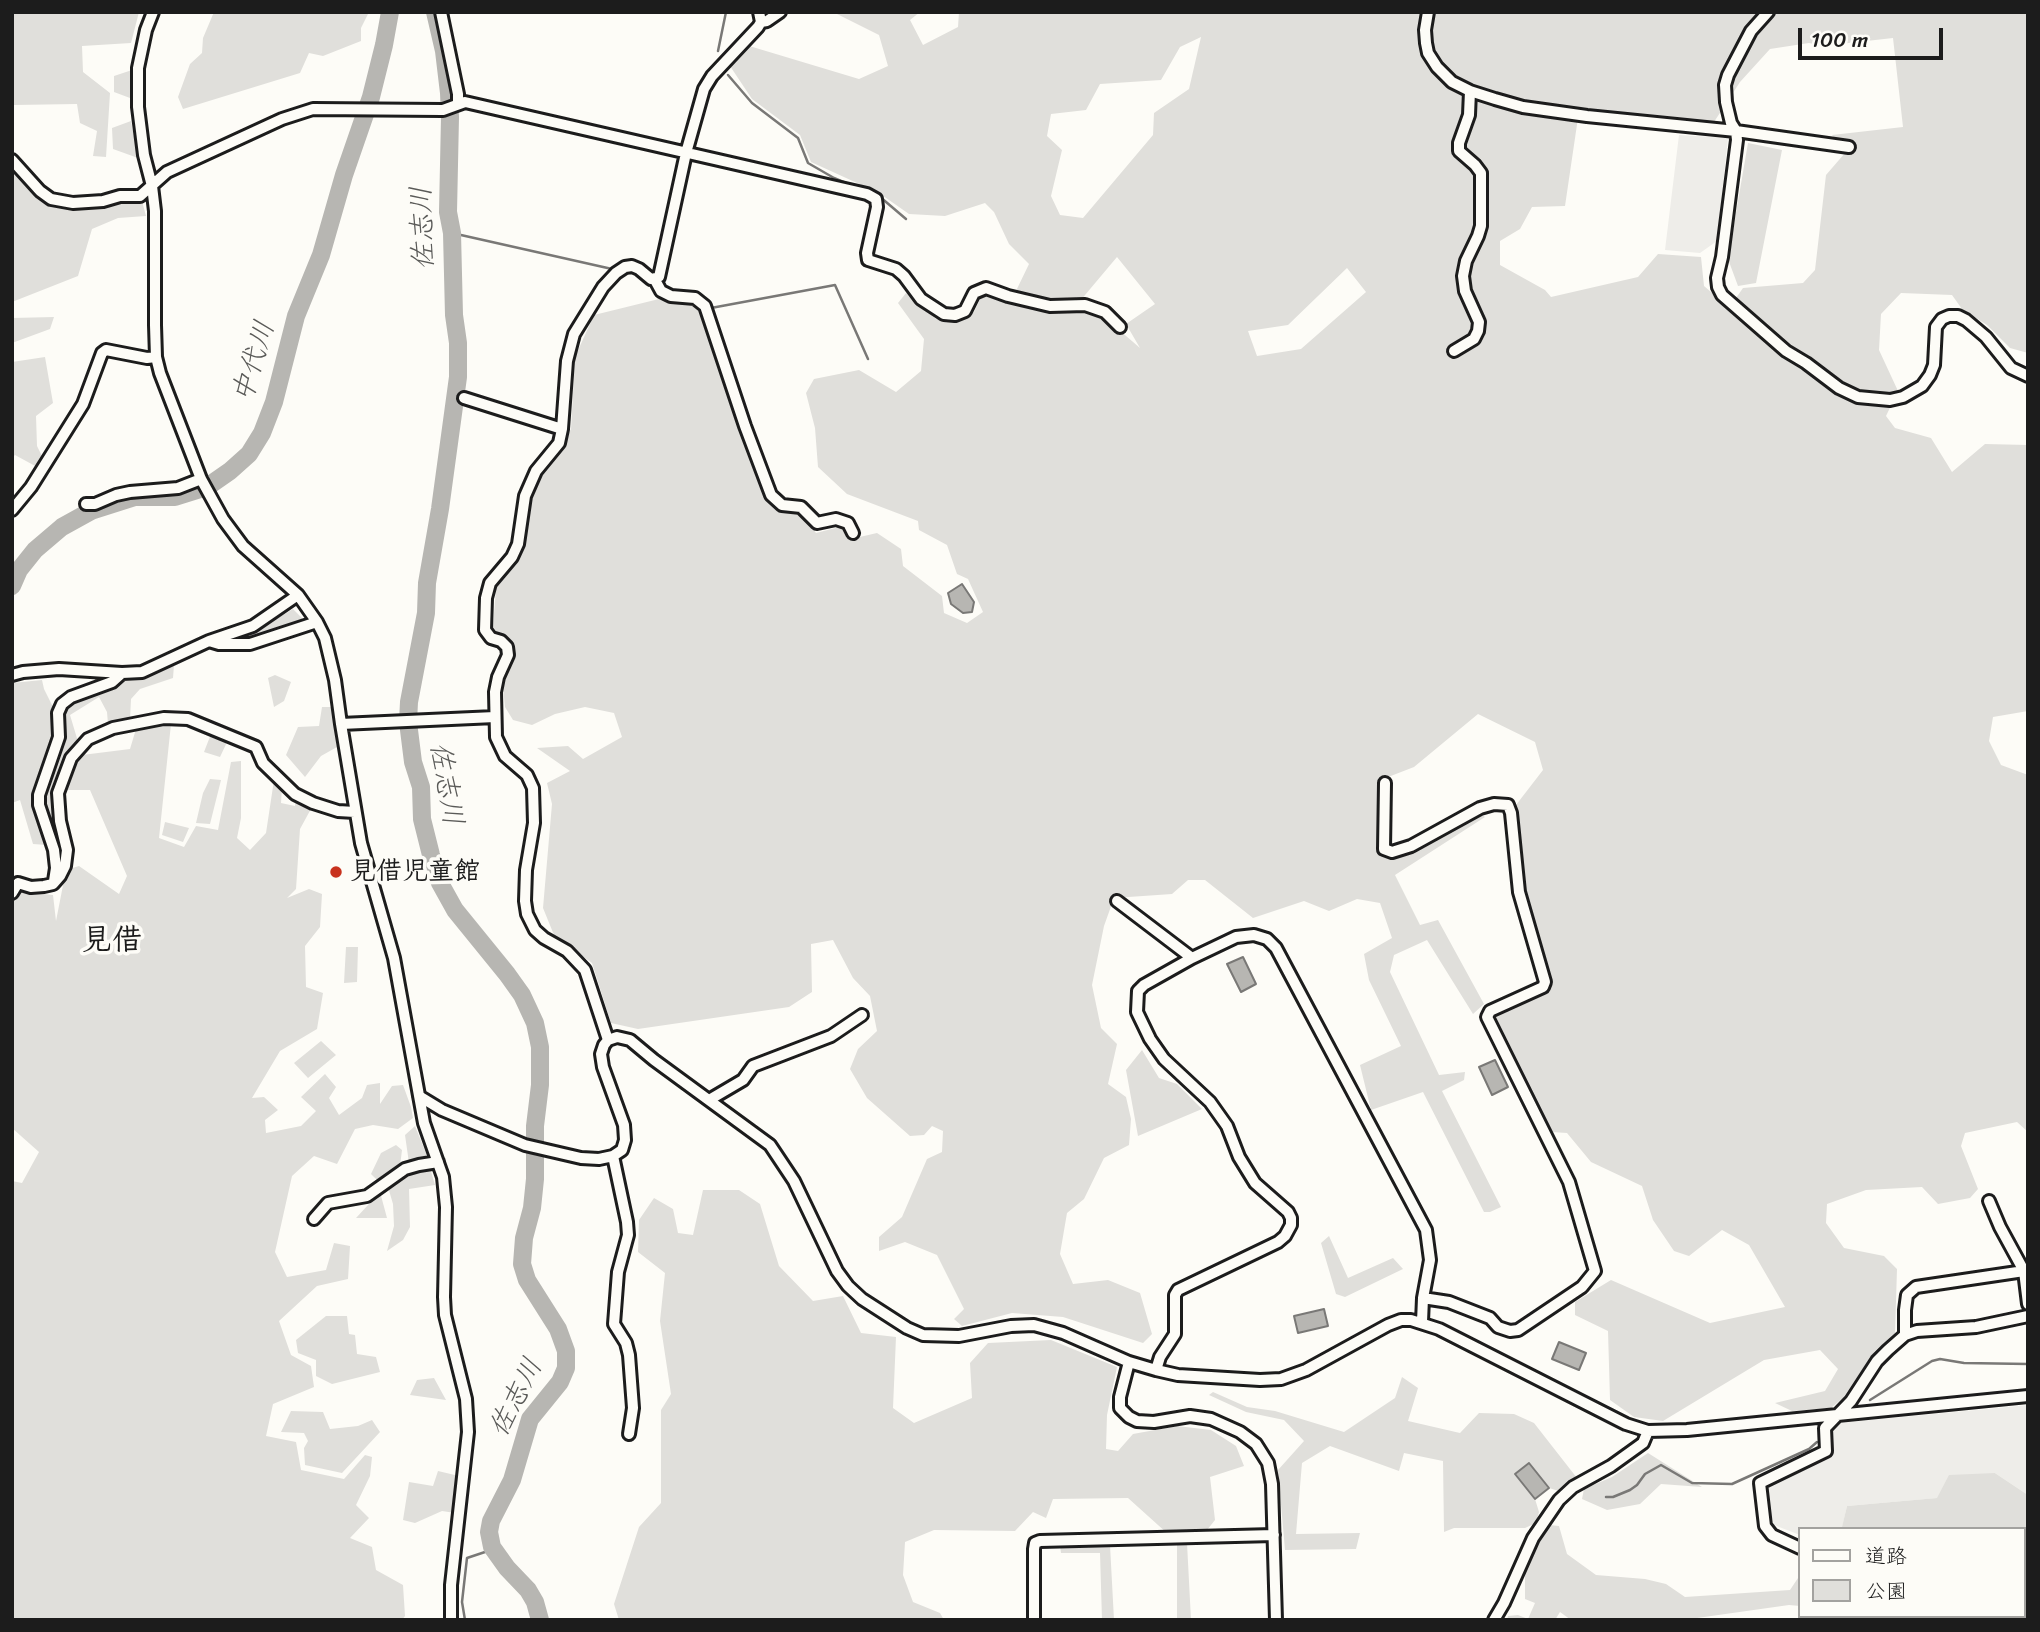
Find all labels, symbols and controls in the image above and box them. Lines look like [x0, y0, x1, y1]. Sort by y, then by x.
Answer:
scale bar [1802, 14, 1947, 58]
text: 100 m [1811, 21, 1868, 59]
water label: 佐志川 [406, 185, 442, 271]
water label: 中代川 [227, 317, 283, 407]
water label: 佐志川 [421, 740, 469, 828]
place label: 見借児童館 [350, 856, 480, 888]
marker: 見借児童館 [328, 864, 344, 880]
district label: 見借 [82, 923, 142, 959]
water label: 佐志川 [483, 1353, 551, 1443]
legend [1798, 1527, 2026, 1618]
text: 道路 [1865, 1537, 1907, 1575]
text: 公園 [1865, 1572, 1907, 1610]

